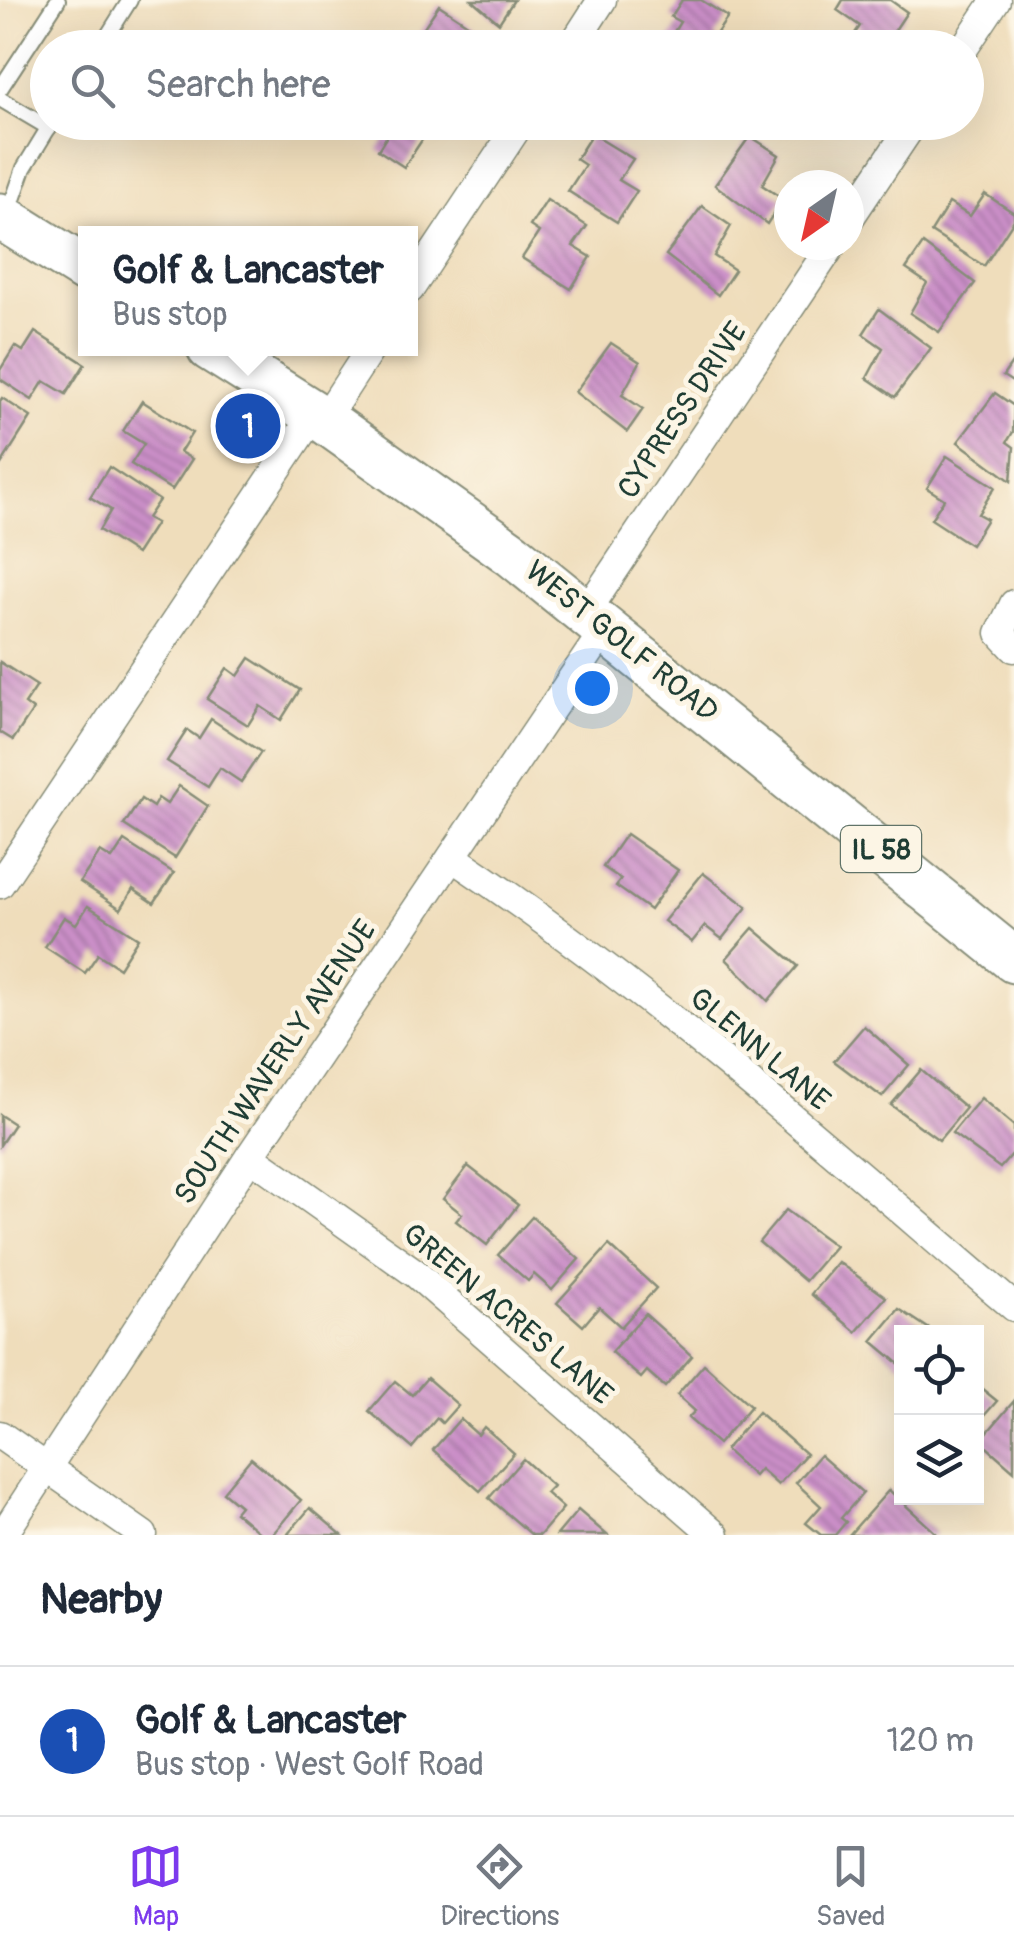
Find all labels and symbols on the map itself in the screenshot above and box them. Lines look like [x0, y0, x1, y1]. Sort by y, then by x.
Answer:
north arrow [774, 170, 864, 260]
street label: CYPRESS DRIVE [610, 315, 755, 506]
pin: 1 [216, 388, 280, 464]
street label: WEST GOLF ROAD [518, 552, 725, 730]
your location [567, 663, 618, 714]
road number: IL 58 [841, 826, 921, 872]
street label: SOUTH WAVERLY AVENUE [166, 913, 384, 1212]
street label: GLENN LANE [682, 980, 838, 1119]
street label: GREEN ACRES LANE [395, 1216, 620, 1413]

